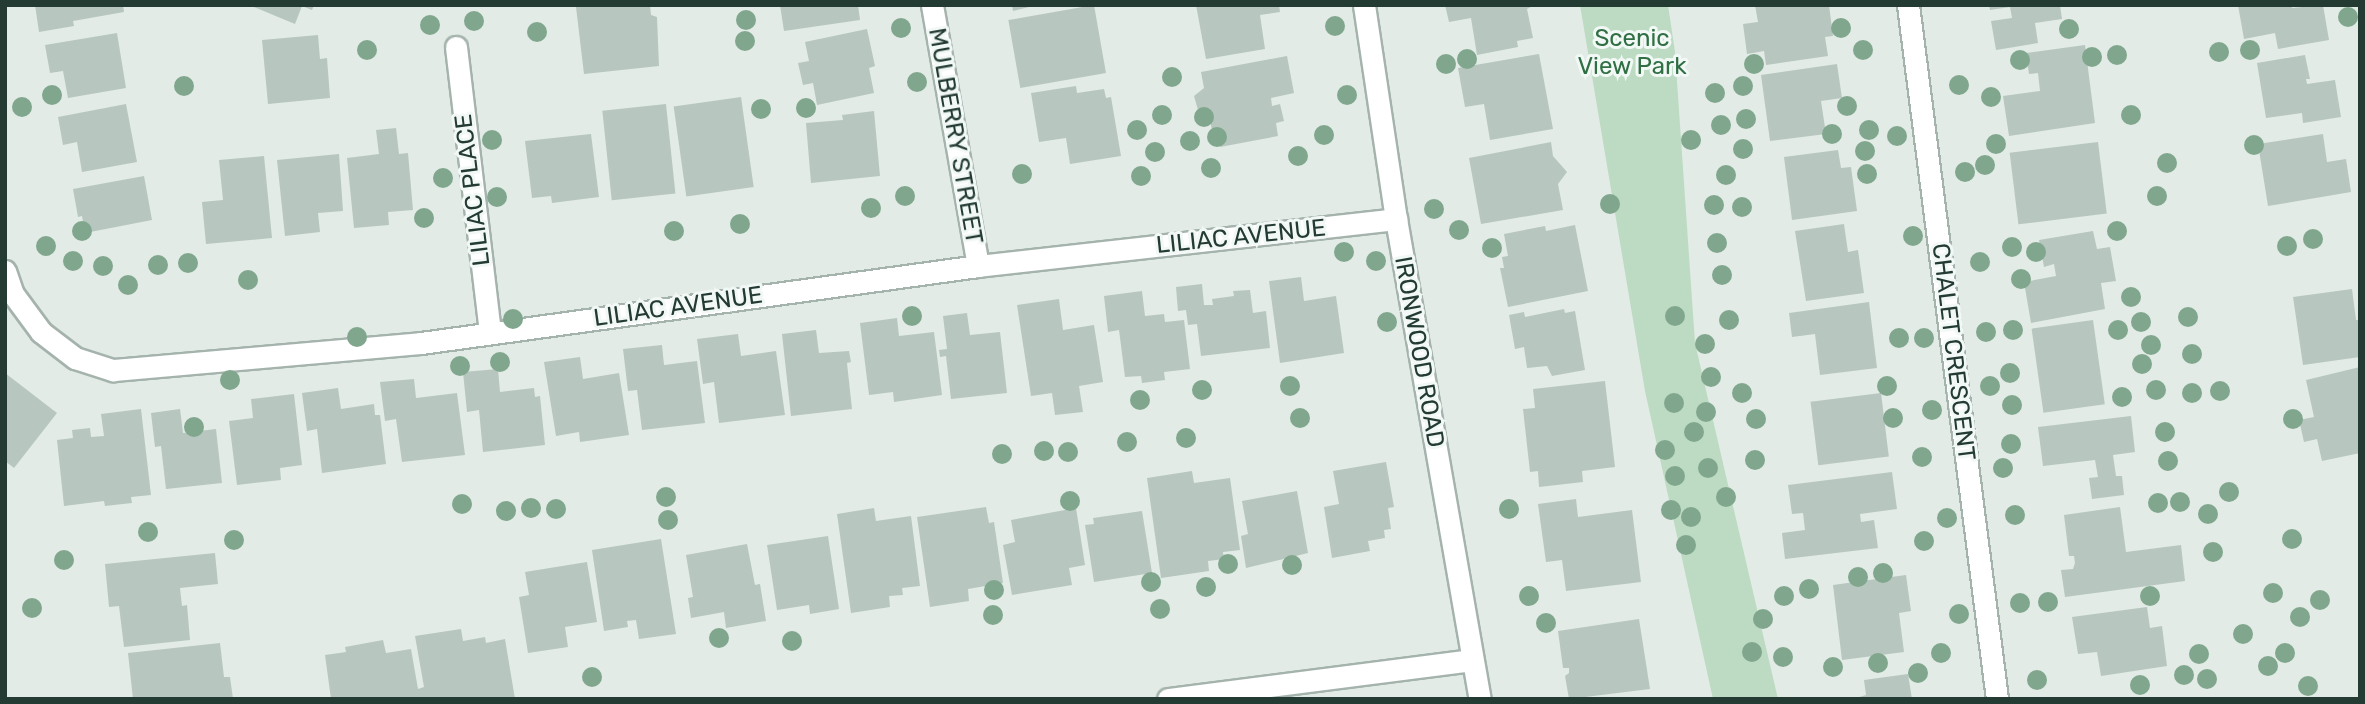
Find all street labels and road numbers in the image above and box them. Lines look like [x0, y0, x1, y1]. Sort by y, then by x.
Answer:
street label: MULBERRY STREET [922, 25, 988, 247]
street label: LILIAC PLACE [449, 112, 497, 268]
street label: LILIAC AVENUE [1154, 214, 1328, 260]
street label: CHALET CRESCENT [1925, 241, 1981, 463]
street label: IRONWOOD ROAD [1388, 254, 1450, 450]
street label: LILIAC AVENUE [591, 281, 765, 333]

